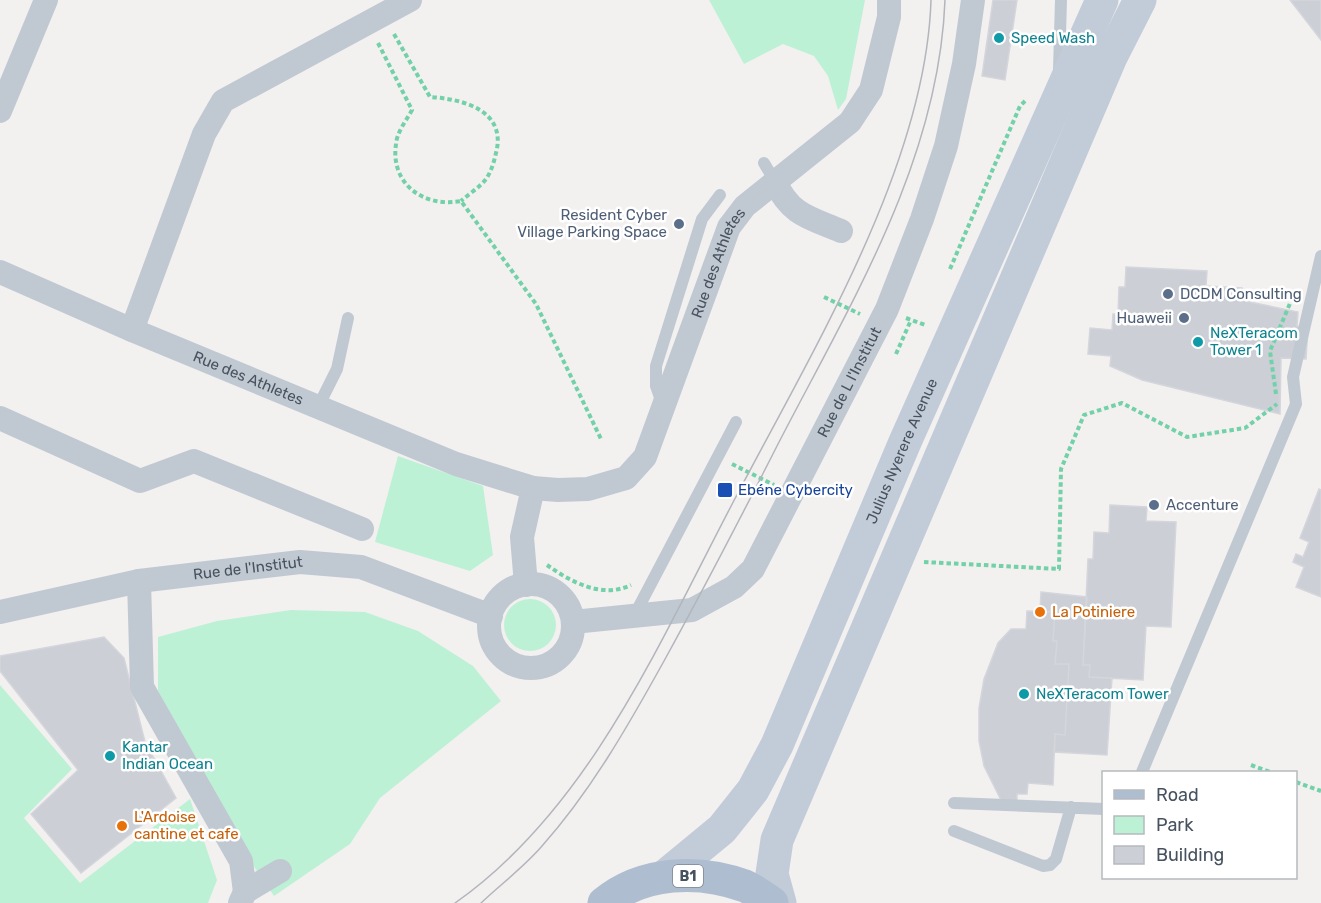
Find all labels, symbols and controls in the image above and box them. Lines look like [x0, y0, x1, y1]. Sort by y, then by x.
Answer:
place label: Speed Wash [1011, 29, 1095, 47]
marker: Speed Wash [992, 31, 1006, 45]
street label: Rue des Athletes [688, 204, 749, 320]
place label: Resident Cyber Village Parking Space [517, 206, 667, 241]
marker: Resident Cyber Village Parking Space [672, 217, 686, 231]
place label: DCDM Consulting [1180, 285, 1302, 303]
marker: DCDM Consulting [1161, 287, 1175, 301]
place label: Huaweii [1117, 309, 1172, 327]
marker: Huaweii [1177, 311, 1191, 325]
street label: Rue de L l'Institut [813, 324, 885, 440]
place label: NeXTeracom Tower 1 [1210, 324, 1298, 359]
marker: NeXTeracom Tower 1 [1191, 335, 1205, 349]
street label: Rue des Athletes [190, 347, 306, 409]
street label: Julius Nyerere Avenue [862, 376, 941, 527]
marker: Ebéne Cybercity [716, 481, 734, 499]
place label: Ebéne Cybercity [738, 481, 853, 499]
place label: Accenture [1166, 496, 1239, 514]
marker: Accenture [1147, 498, 1161, 512]
street label: Rue de l'Institut [192, 553, 304, 584]
place label: La Potiniere [1052, 603, 1135, 621]
marker: La Potiniere [1033, 605, 1047, 619]
place label: NeXTeracom Tower [1036, 685, 1169, 703]
marker: NeXTeracom Tower [1017, 687, 1031, 701]
place label: Kantar Indian Ocean [122, 738, 213, 773]
marker: Kantar Indian Ocean [103, 749, 117, 763]
legend [1102, 771, 1297, 879]
text: Road [1156, 784, 1199, 806]
place label: L'Ardoise cantine et cafe [134, 808, 239, 843]
text: Park [1156, 814, 1194, 836]
marker: L'Ardoise cantine et cafe [115, 819, 129, 833]
text: Building [1156, 844, 1224, 866]
road number: B1 [673, 865, 703, 887]

